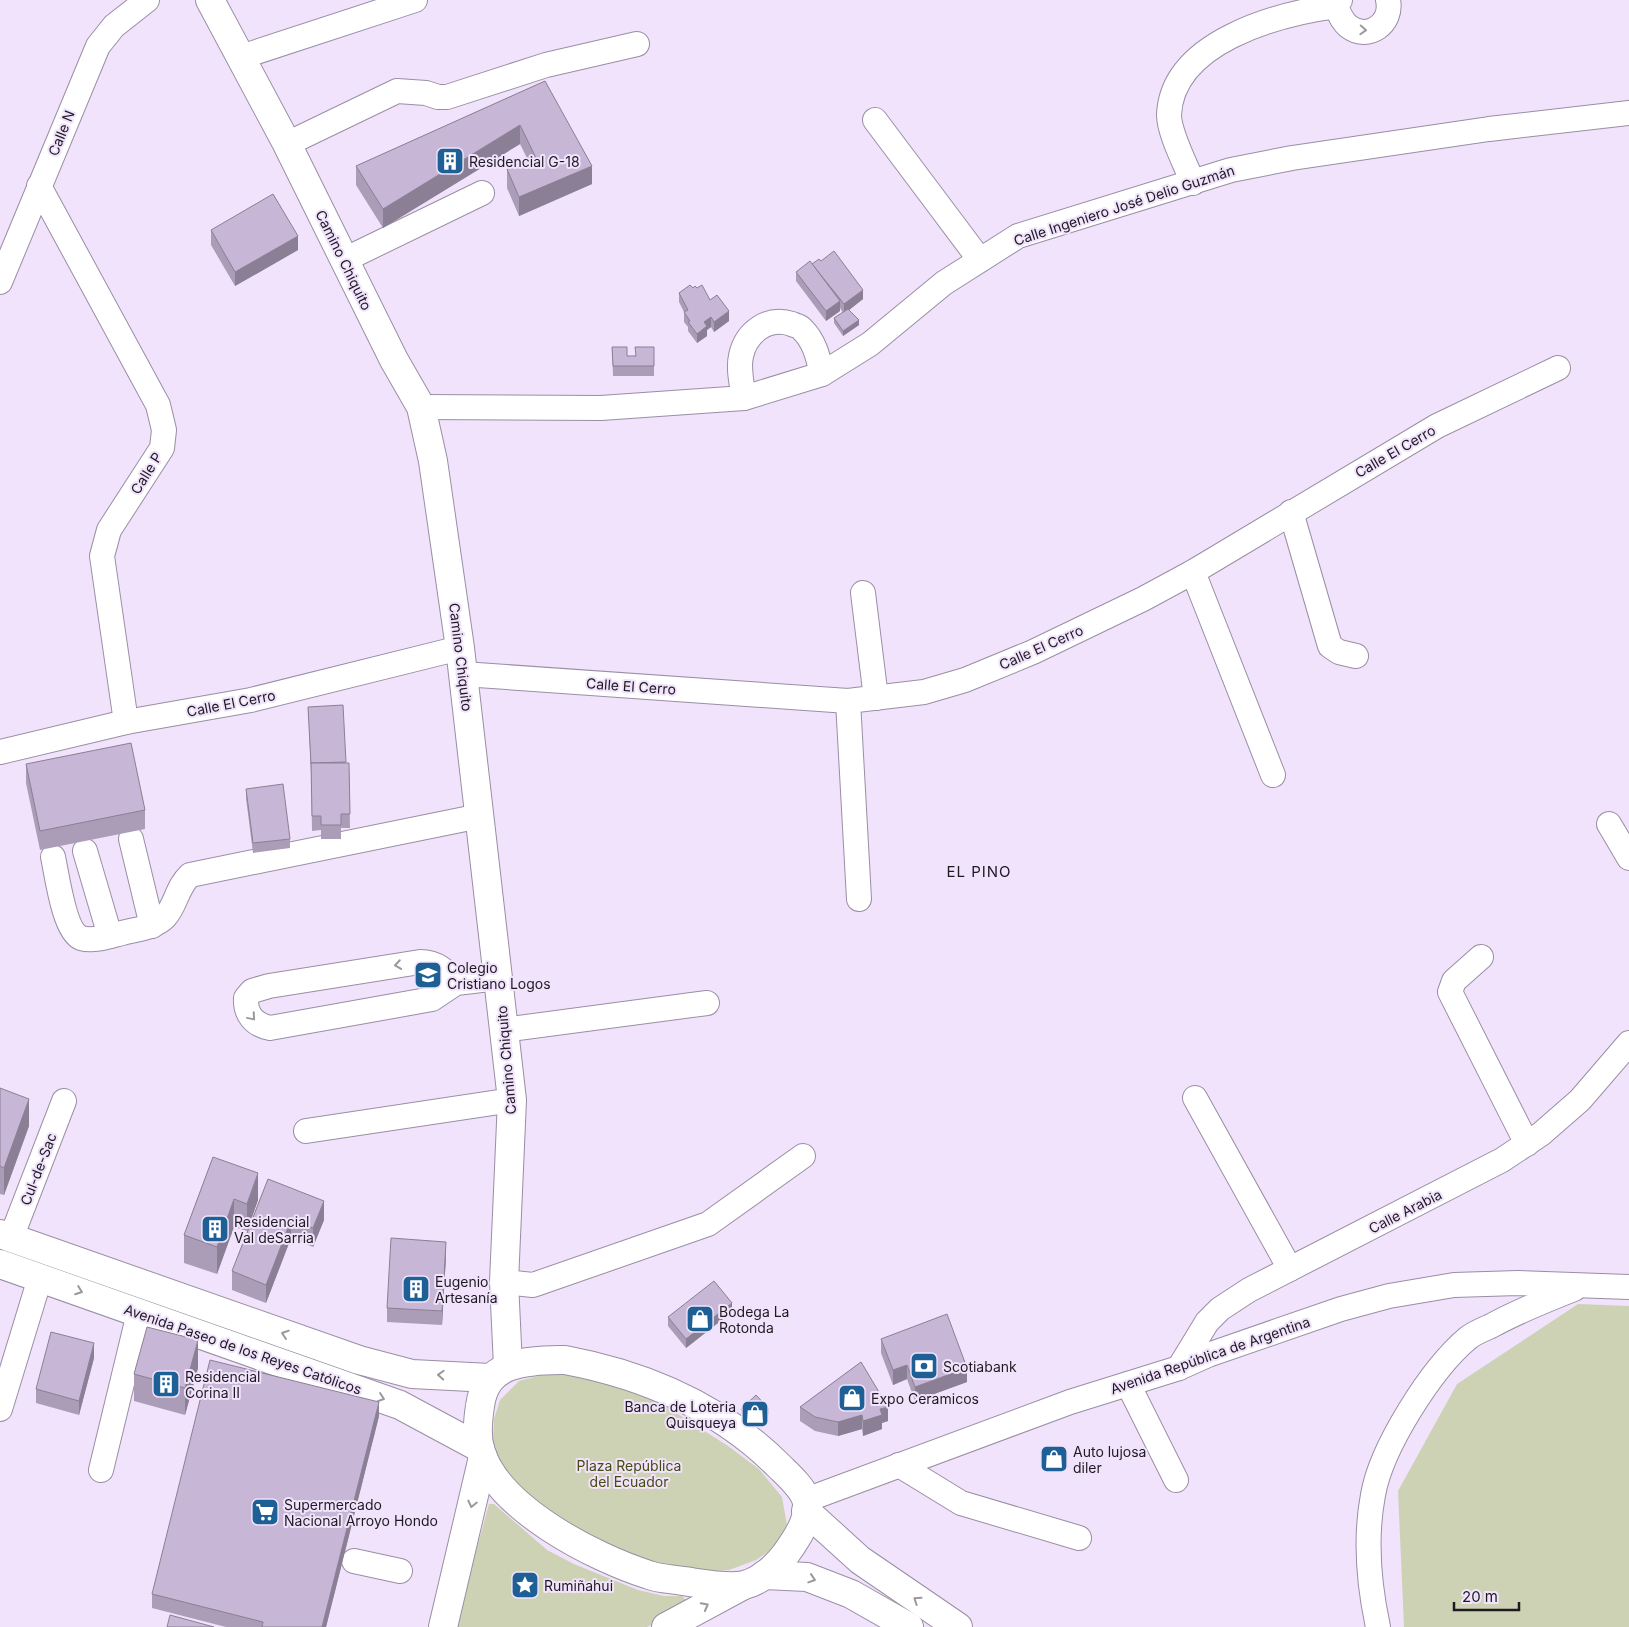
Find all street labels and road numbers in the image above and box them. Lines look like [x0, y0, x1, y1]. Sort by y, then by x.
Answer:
street label: Calle N [44, 108, 78, 158]
street label: Calle Ingeniero José Delio Guzmán [1011, 161, 1237, 249]
street label: Camino Chiquito [312, 207, 376, 313]
street label: Calle El Cerro [1352, 421, 1438, 481]
street label: Calle P [127, 449, 165, 497]
street label: Camino Chiquito [446, 602, 476, 712]
street label: Calle El Cerro [996, 621, 1086, 673]
street label: Calle El Cerro [586, 674, 676, 698]
street label: Calle El Cerro [185, 686, 277, 720]
street label: Camino Chiquito [493, 1005, 519, 1115]
street label: Cul-de-Sac [16, 1130, 60, 1208]
street label: Calle Arabia [1366, 1185, 1444, 1237]
street label: Avenida Paseo de los Reyes Católicos [122, 1300, 364, 1398]
street label: Avenida República de Argentina [1108, 1313, 1312, 1397]

